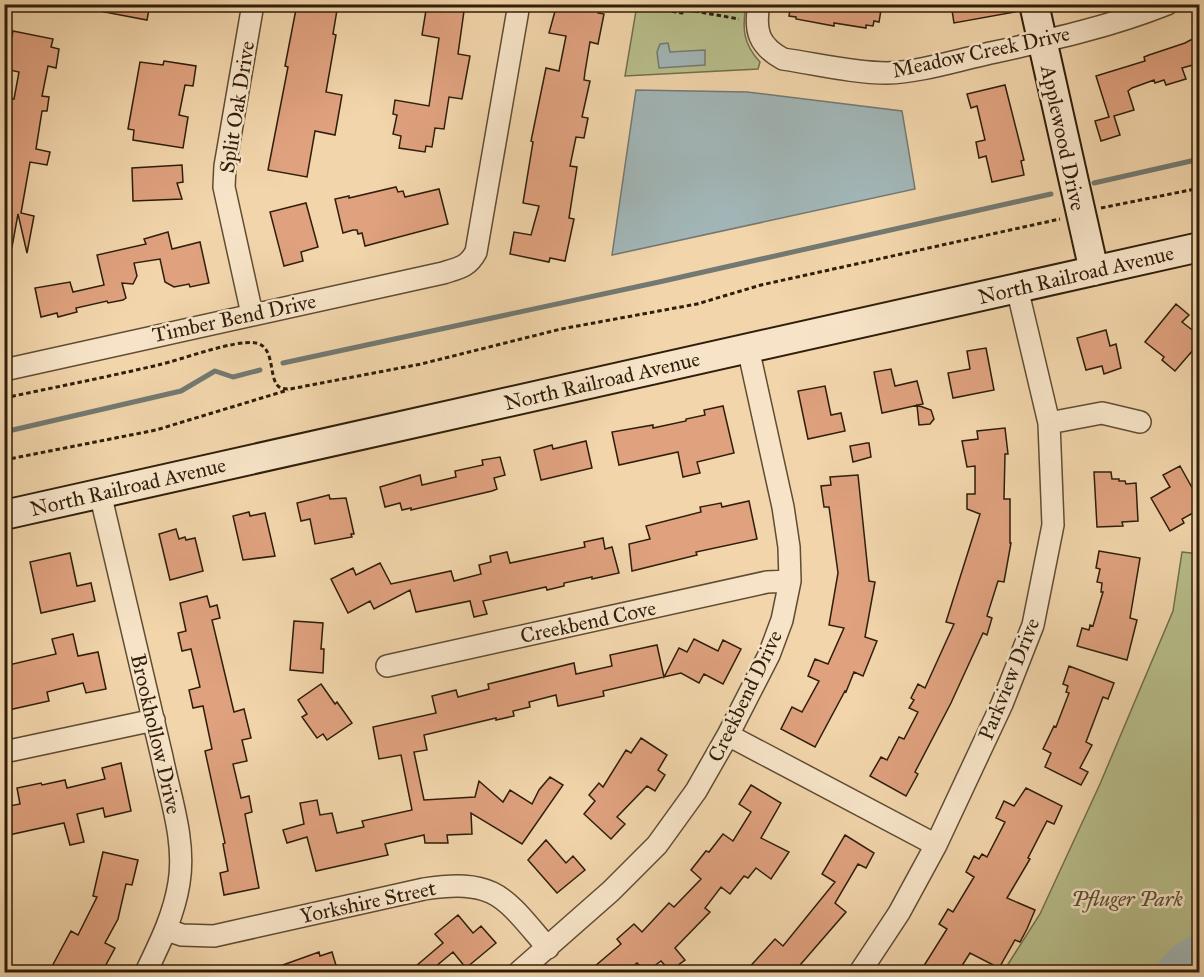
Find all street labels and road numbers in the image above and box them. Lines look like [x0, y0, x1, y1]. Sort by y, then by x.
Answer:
street label: Meadow Creek Drive [890, 20, 1072, 84]
street label: Split Oak Drive [214, 39, 260, 175]
street label: Applewood Drive [1035, 62, 1091, 213]
street label: North Railroad Avenue [976, 240, 1177, 310]
street label: Timber Bend Drive [150, 288, 318, 348]
street label: North Railroad Avenue [502, 346, 703, 416]
street label: North Railroad Avenue [28, 452, 229, 522]
street label: Creekbend Cove [518, 595, 658, 649]
street label: Parkview Drive [973, 614, 1045, 744]
street label: Creekbend Drive [702, 626, 788, 766]
street label: Brookhollow Drive [125, 651, 187, 817]
street label: Yorkshire Street [298, 875, 439, 929]

